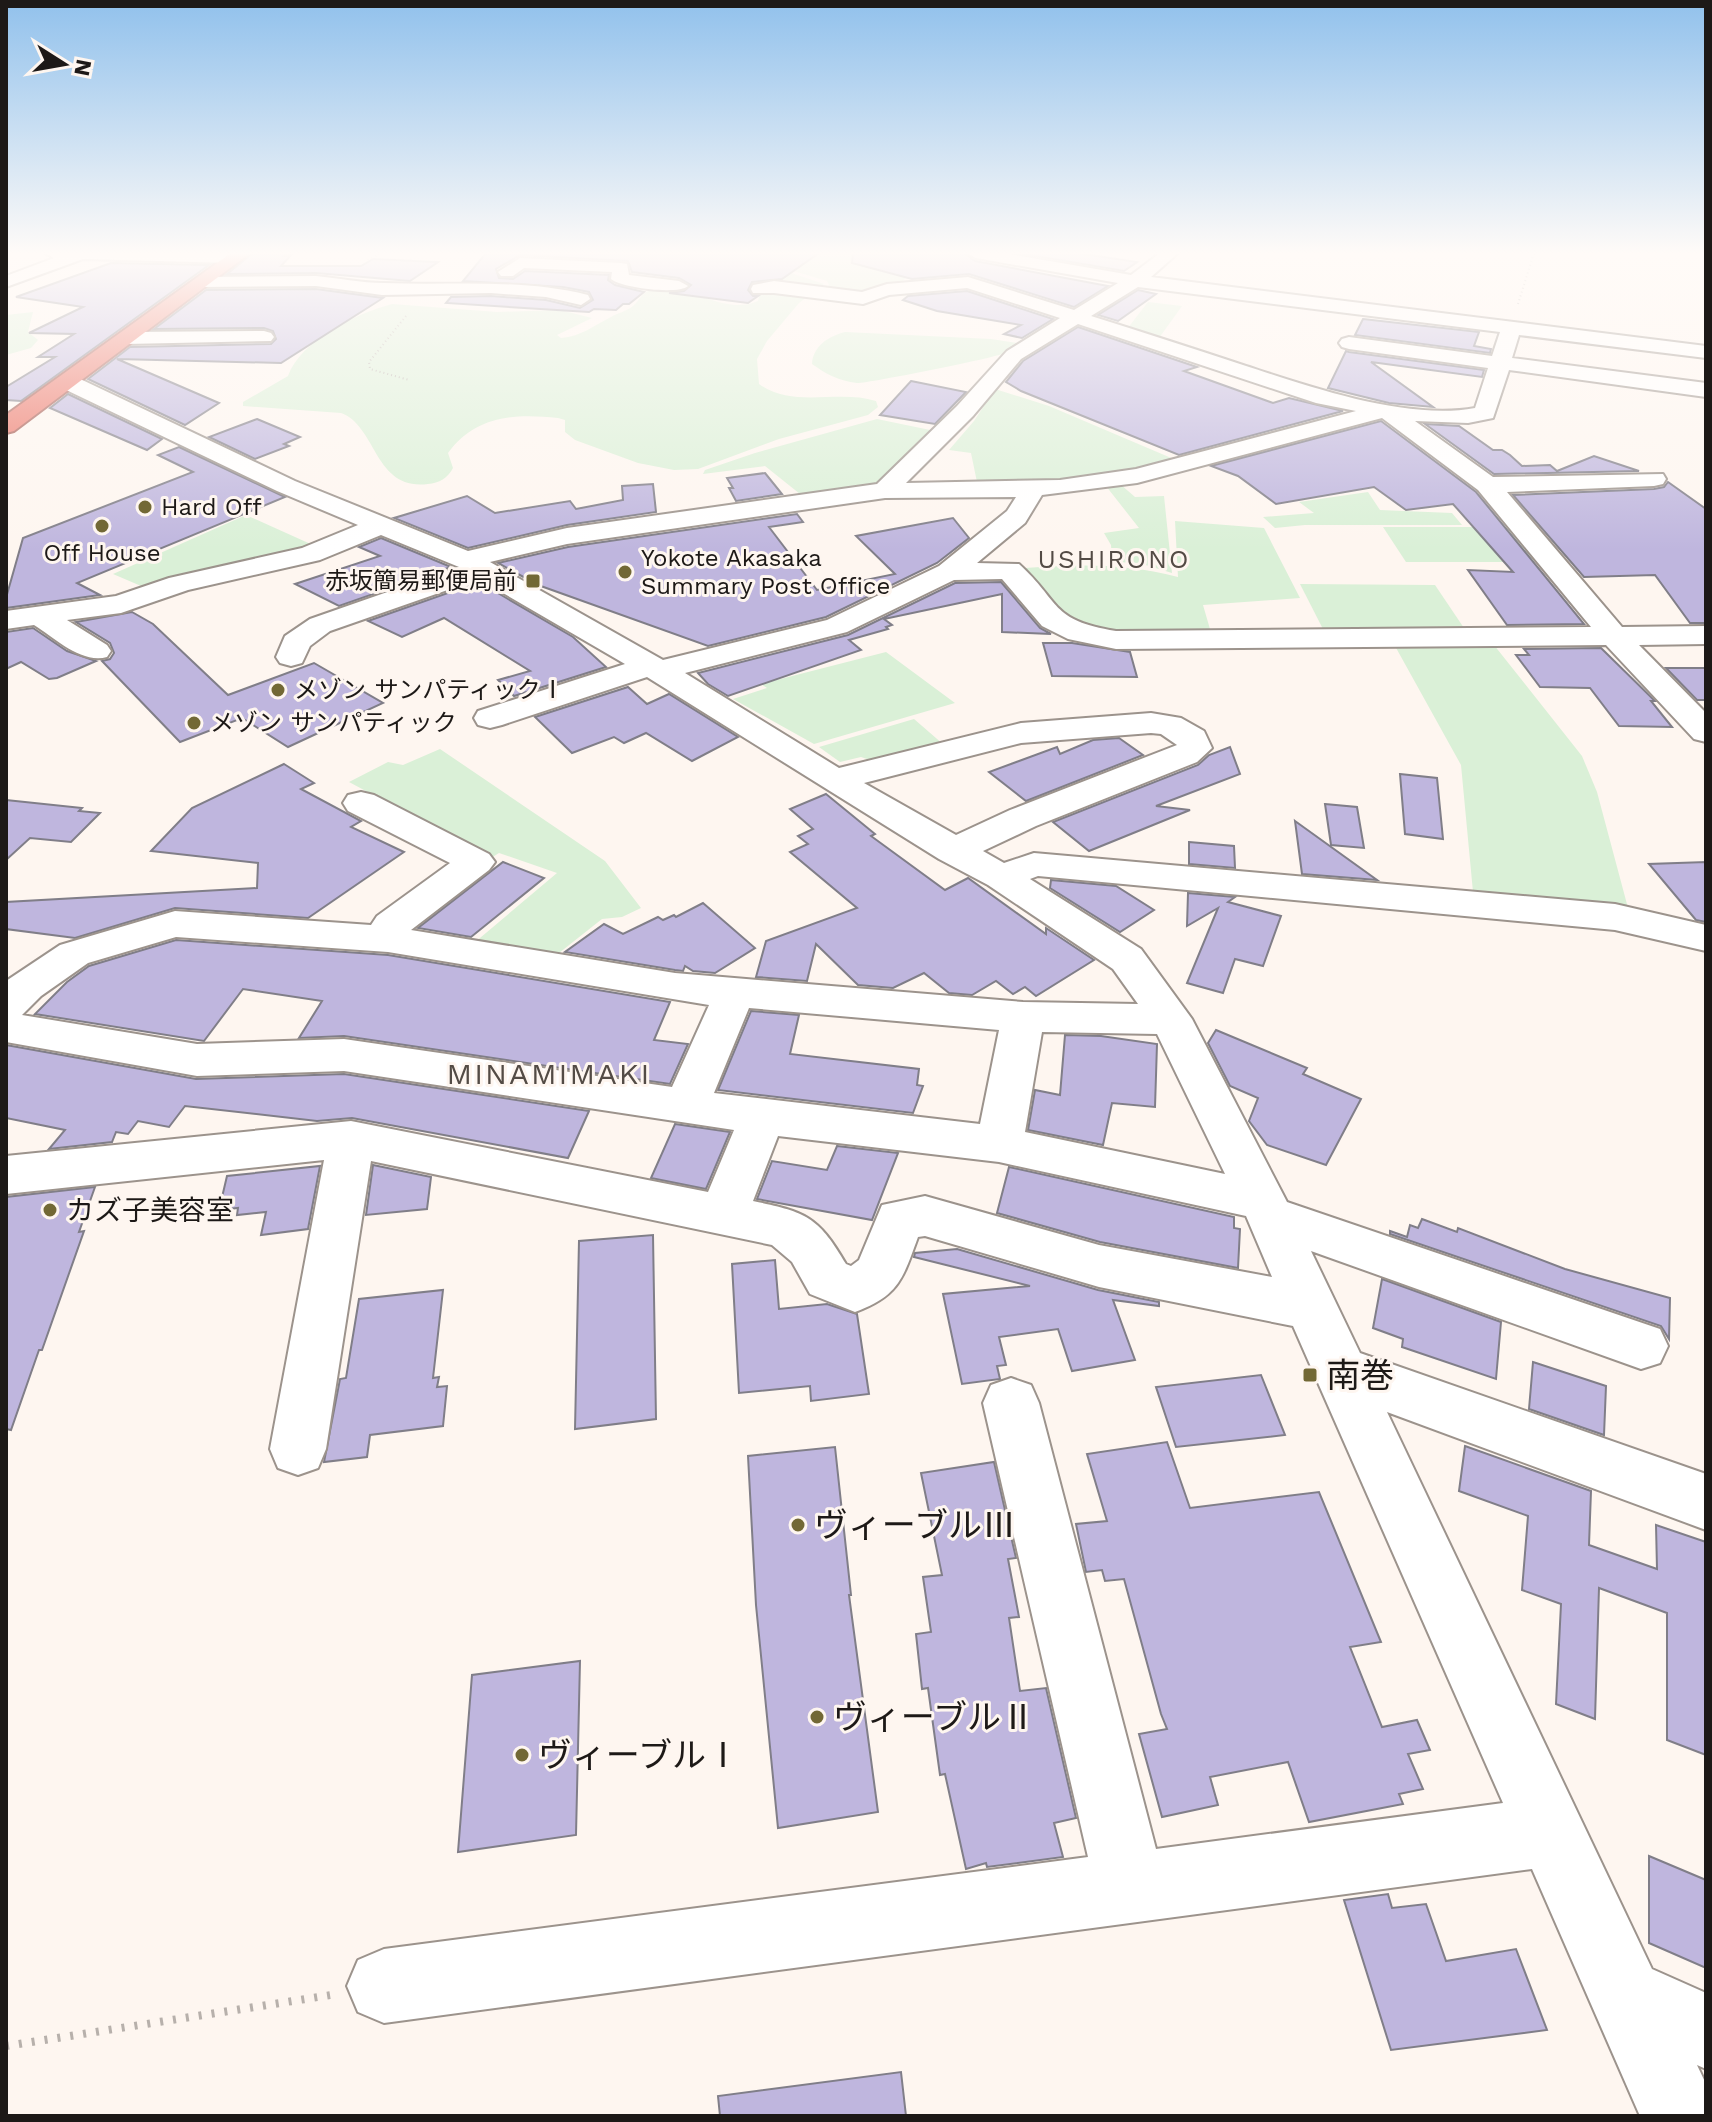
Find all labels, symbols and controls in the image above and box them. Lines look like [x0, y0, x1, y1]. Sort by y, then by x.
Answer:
north arrow [24, 24, 104, 104]
text: N [69, 57, 97, 78]
place label: Hard Off [161, 493, 262, 521]
marker: Hard Off [136, 498, 154, 516]
marker: Off House [93, 517, 111, 535]
place label: Off House [43, 539, 161, 567]
place label: Yokote Akasaka Summary Post Office [641, 544, 890, 600]
district label: USHIRONO [1038, 544, 1190, 574]
marker: Yokote Akasaka Summary Post Office [616, 563, 634, 581]
place label: 赤坂簡易郵便局前 [325, 567, 517, 595]
marker: 赤坂簡易郵便局前 [524, 572, 542, 590]
place label: メゾン サンパティックⅠ [294, 676, 565, 704]
marker: メゾン サンパティックⅠ [269, 681, 287, 699]
place label: メゾン サンパティック [210, 709, 457, 737]
marker: メゾン サンパティック [185, 714, 203, 732]
district label: MINAMIMAKI [447, 1056, 651, 1091]
place label: カズ子美容室 [66, 1194, 234, 1227]
marker: カズ子美容室 [41, 1201, 59, 1219]
place label: 南巻 [1326, 1355, 1394, 1395]
marker: 南巻 [1301, 1366, 1319, 1384]
place label: ヴィーブルⅢ [814, 1505, 1016, 1545]
marker: ヴィーブルⅢ [789, 1516, 807, 1534]
place label: ヴィーブルⅡ [833, 1697, 1035, 1737]
marker: ヴィーブルⅡ [808, 1708, 826, 1726]
place label: ヴィーブルⅠ [538, 1735, 740, 1775]
marker: ヴィーブルⅠ [513, 1746, 531, 1764]

